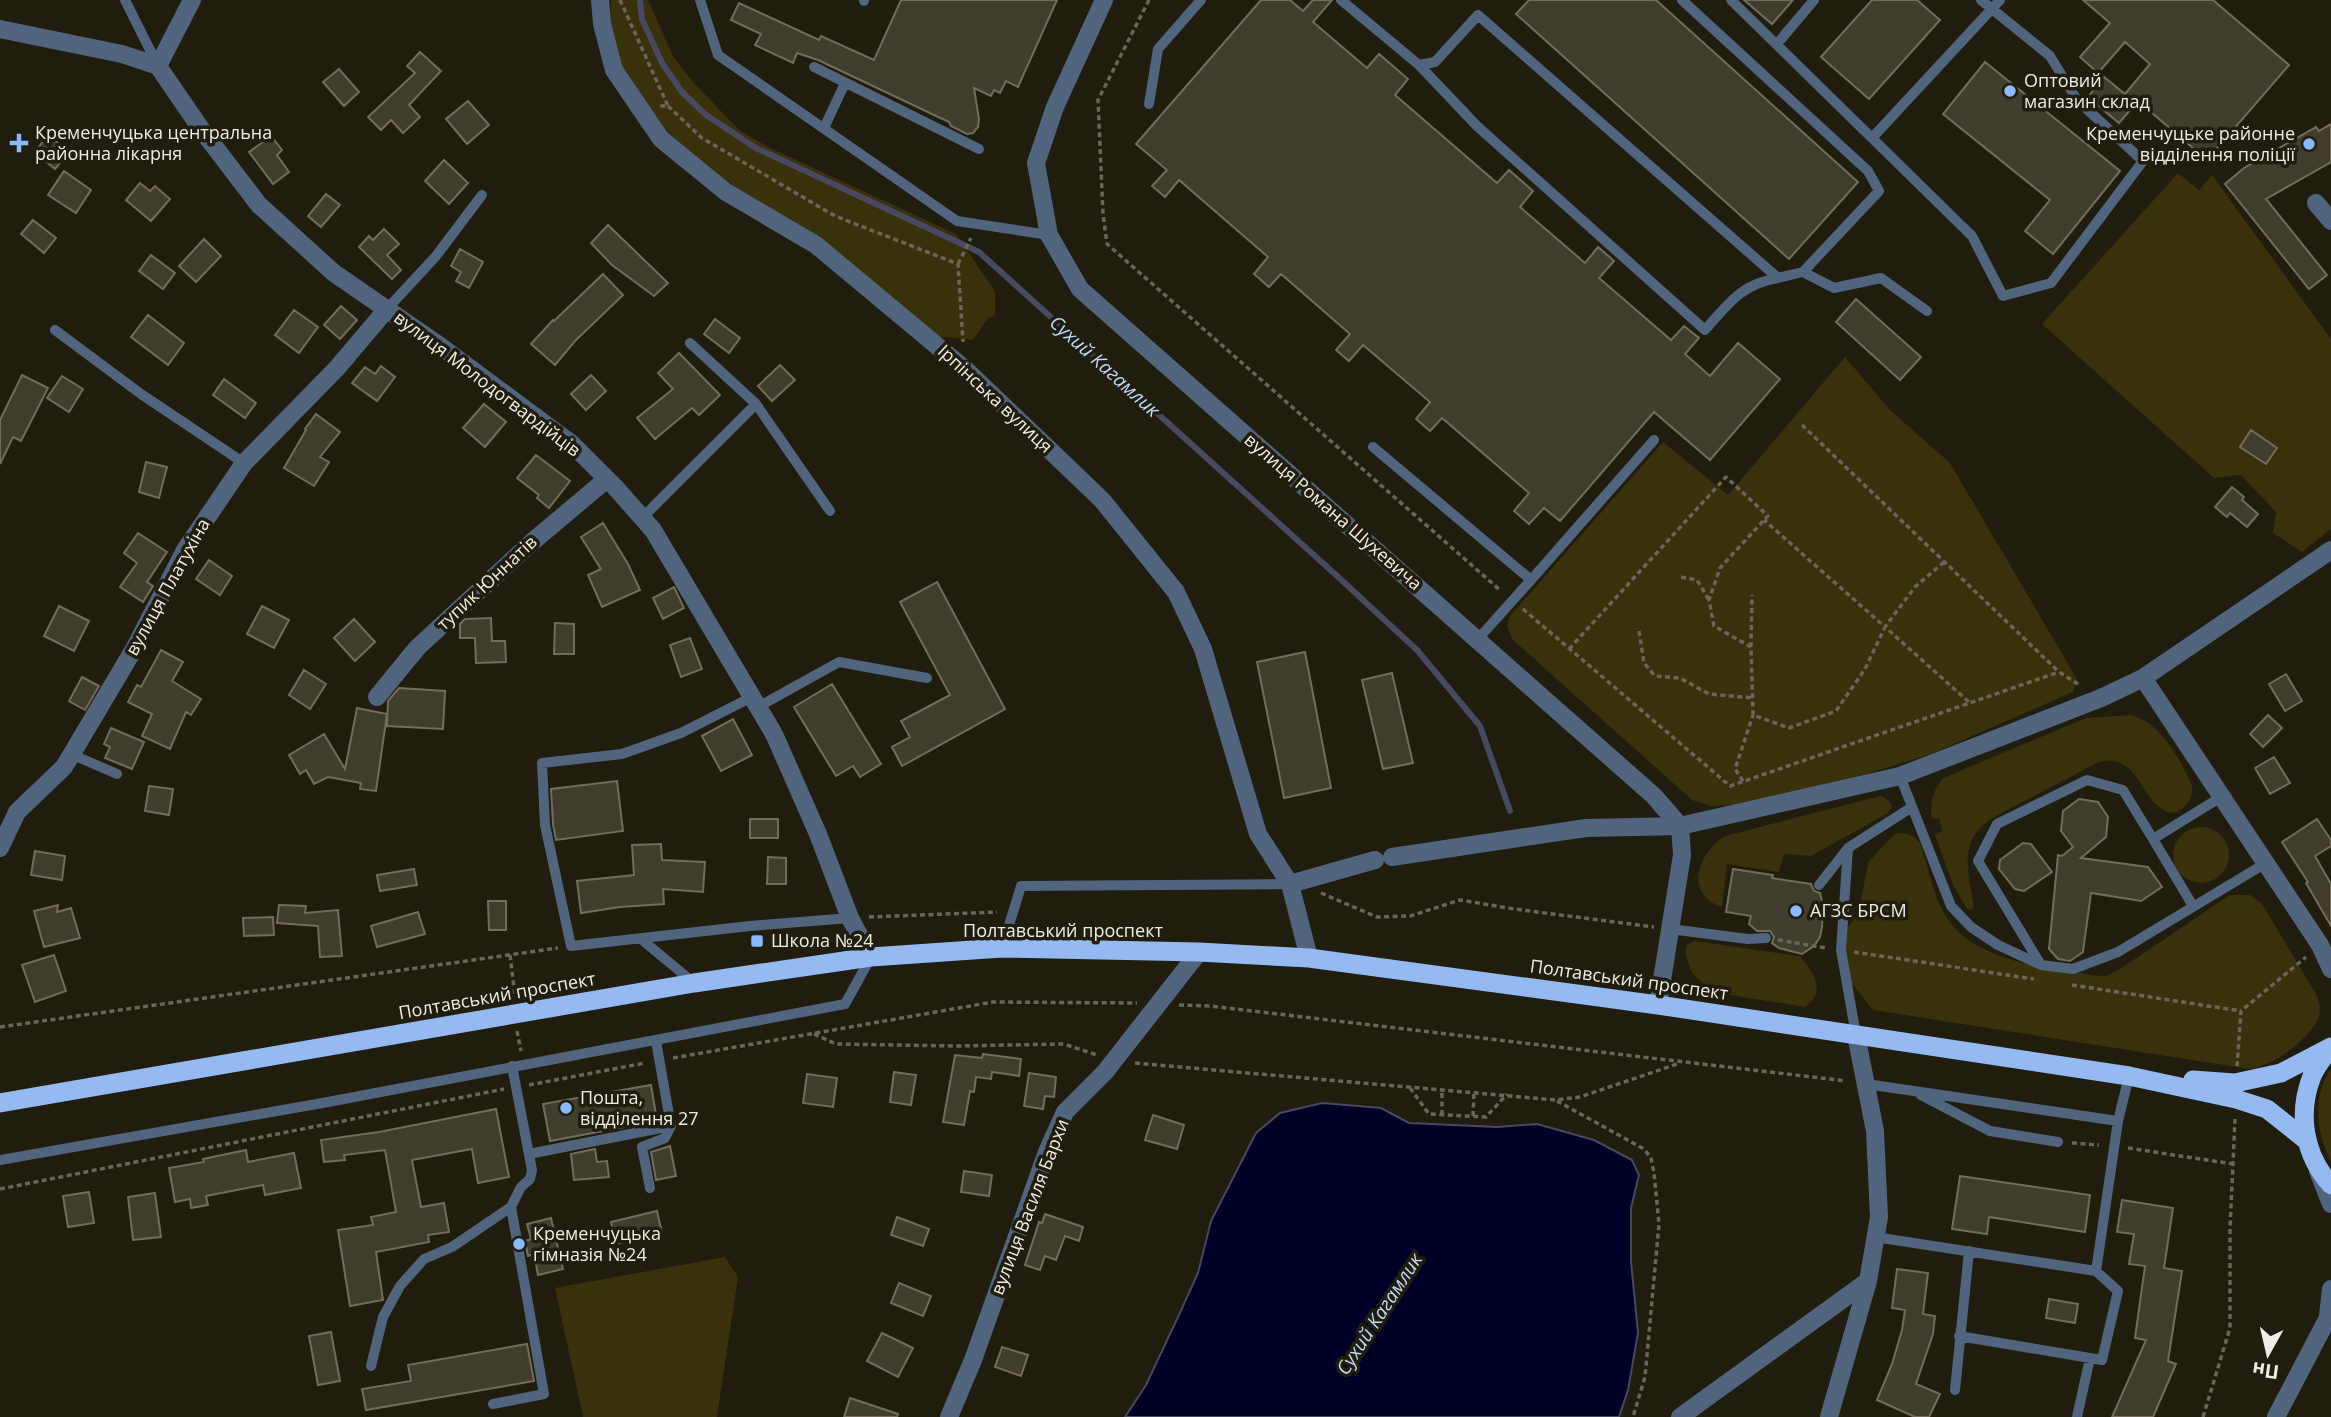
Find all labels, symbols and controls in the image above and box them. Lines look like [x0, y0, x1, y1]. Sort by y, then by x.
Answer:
place label: Оптовий магазин склад [2024, 68, 2150, 113]
marker: Оптовий магазин склад [2002, 83, 2018, 99]
place label: Кременчуцька центральна районна лікарня [35, 120, 272, 165]
place label: Кременчуцьке районне відділення поліції [2086, 121, 2295, 166]
marker: Кременчуцька центральна районна лікарня [9, 133, 29, 153]
marker: Кременчуцьке районне відділення поліції [2301, 136, 2317, 152]
street label: вулиця Молодогвардійців [389, 305, 586, 461]
water label: Сухий Кагамлик [1044, 309, 1166, 423]
street label: Ірпінська вулиця [933, 339, 1058, 458]
street label: вулиця Романа Шухевича [1240, 427, 1427, 595]
street label: вулиця Платухіна [119, 514, 215, 659]
street label: тупик Юннатів [431, 529, 542, 635]
place label: АГЗС БРСМ [1810, 898, 1907, 922]
marker: АГЗС БРСМ [1788, 903, 1804, 919]
street label: Полтавський проспект [963, 918, 1163, 942]
place label: Школа №24 [771, 928, 874, 952]
marker: Школа №24 [749, 933, 765, 949]
street label: Полтавський проспект [1529, 953, 1730, 1005]
street label: Полтавський проспект [396, 966, 598, 1024]
place label: Пошта, відділення 27 [580, 1085, 699, 1130]
marker: Пошта, відділення 27 [558, 1100, 574, 1116]
street label: вулиця Василя Бархи [984, 1115, 1074, 1298]
place label: Кременчуцька гімназія №24 [533, 1221, 661, 1266]
marker: Кременчуцька гімназія №24 [511, 1236, 527, 1252]
water label: Сухий Кагамлик [1330, 1247, 1429, 1380]
north arrow [2233, 1319, 2303, 1389]
text: Пн [2251, 1356, 2281, 1386]

